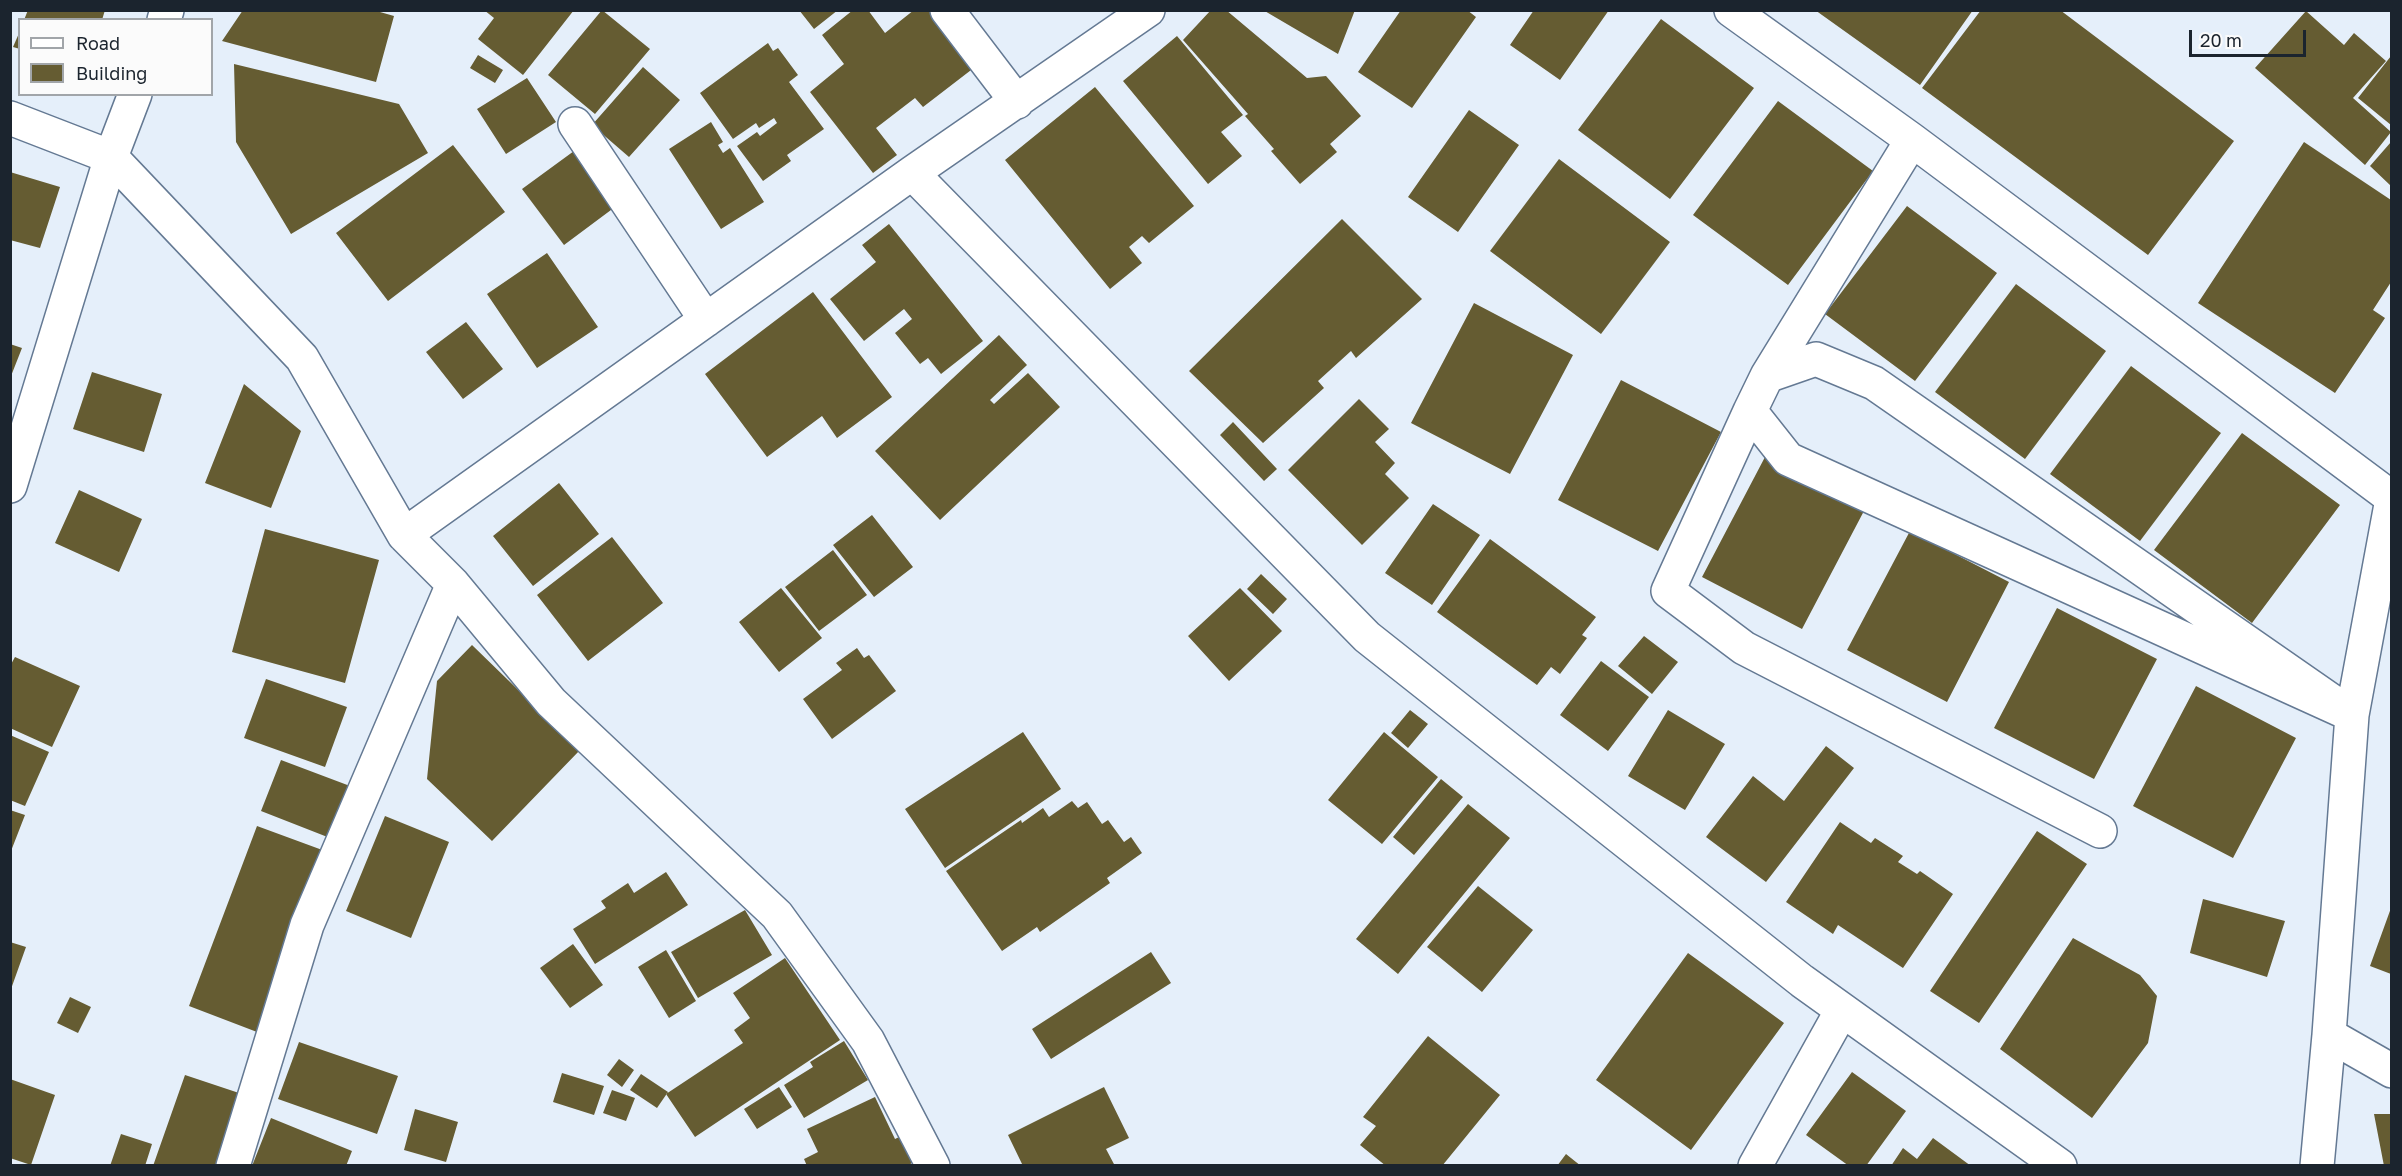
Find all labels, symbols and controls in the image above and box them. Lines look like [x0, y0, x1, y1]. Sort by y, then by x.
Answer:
legend [18, 18, 213, 96]
scale bar [2192, 18, 2309, 56]
text: 20 m [2200, 29, 2242, 51]
text: Road [76, 32, 120, 54]
text: Building [76, 62, 147, 84]

